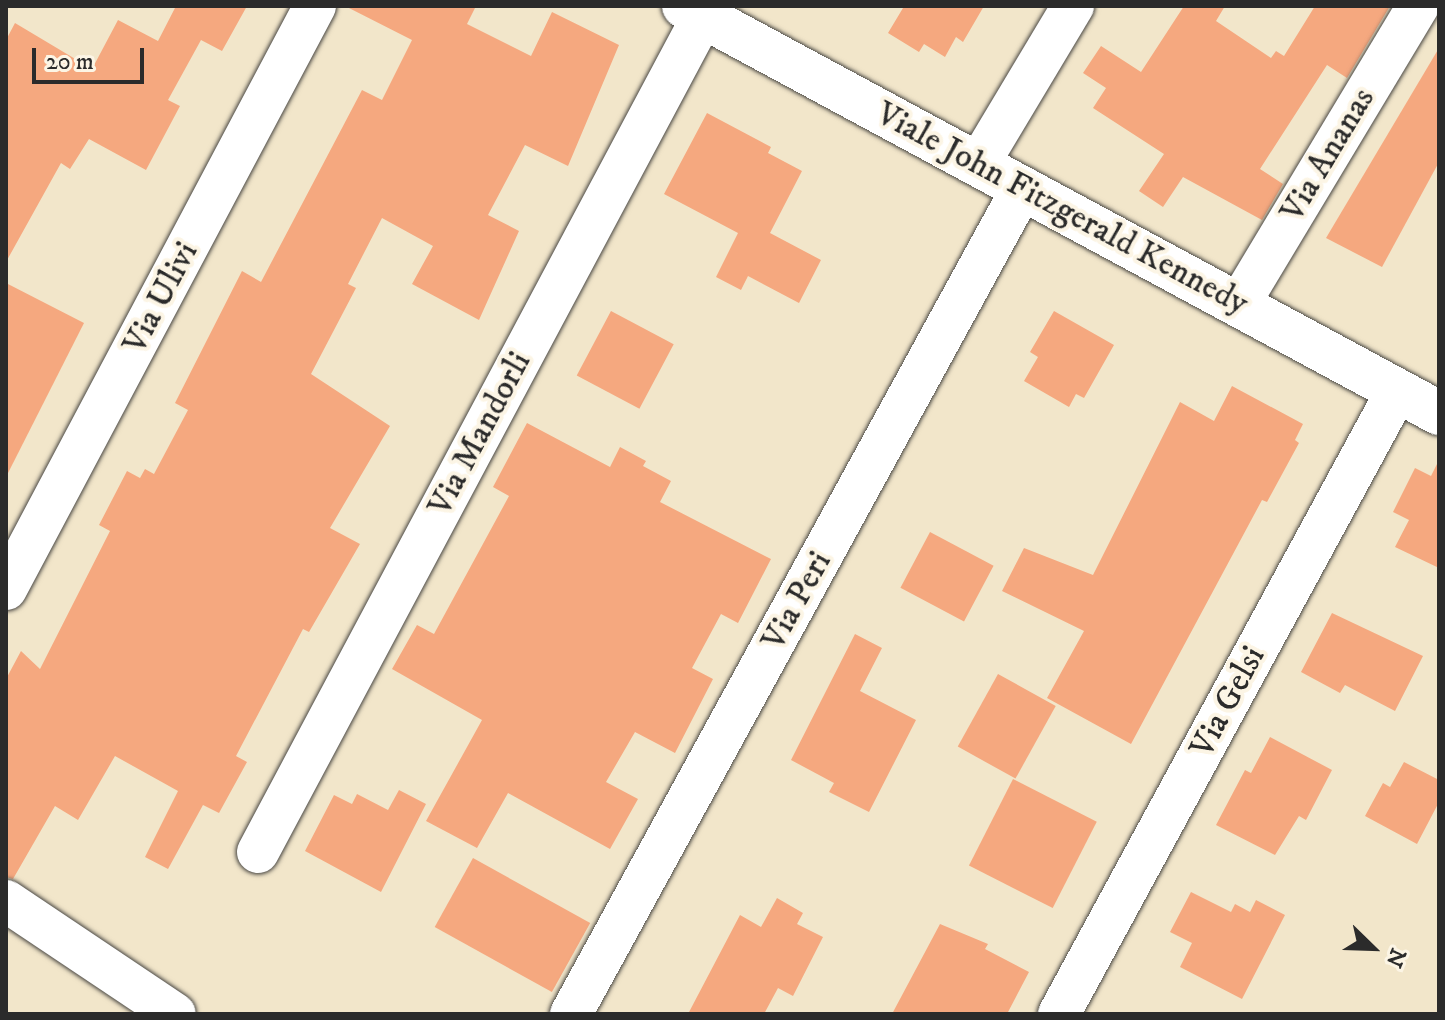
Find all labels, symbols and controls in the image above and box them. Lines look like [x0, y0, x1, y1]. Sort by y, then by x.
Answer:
scale bar [36, 32, 148, 82]
text: 20 m [46, 47, 94, 77]
street label: Via Ananas [1272, 81, 1384, 229]
street label: Viale John Fitzgerald Kennedy [869, 93, 1255, 325]
street label: Via Ulivi [115, 235, 207, 361]
street label: Via Mandorli [420, 345, 540, 523]
street label: Via Peri [753, 545, 841, 657]
street label: Via Gelsi [1182, 639, 1274, 765]
north arrow [1333, 908, 1413, 988]
text: N [1380, 944, 1412, 971]

